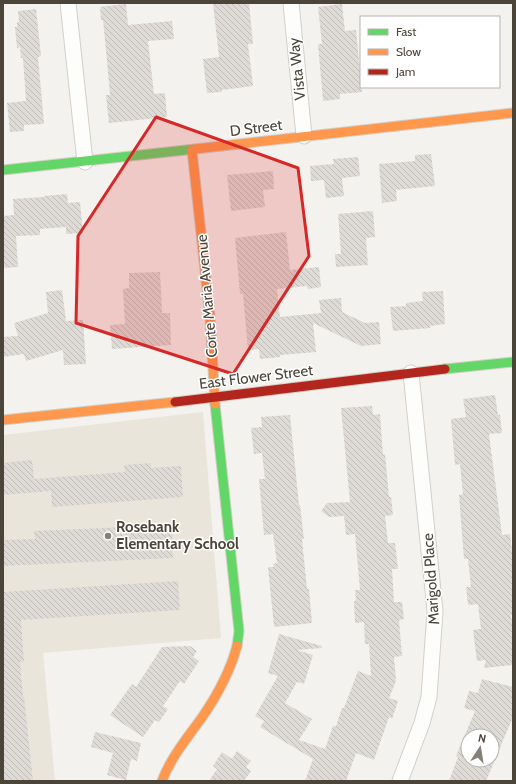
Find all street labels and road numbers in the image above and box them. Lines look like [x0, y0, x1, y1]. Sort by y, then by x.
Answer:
street label: Vista Way [285, 36, 309, 101]
street label: D Street [229, 116, 283, 140]
street label: Corte Maria Avenue [193, 233, 221, 358]
street label: East Flower Street [198, 361, 314, 393]
street label: Marigold Place [419, 532, 443, 625]

